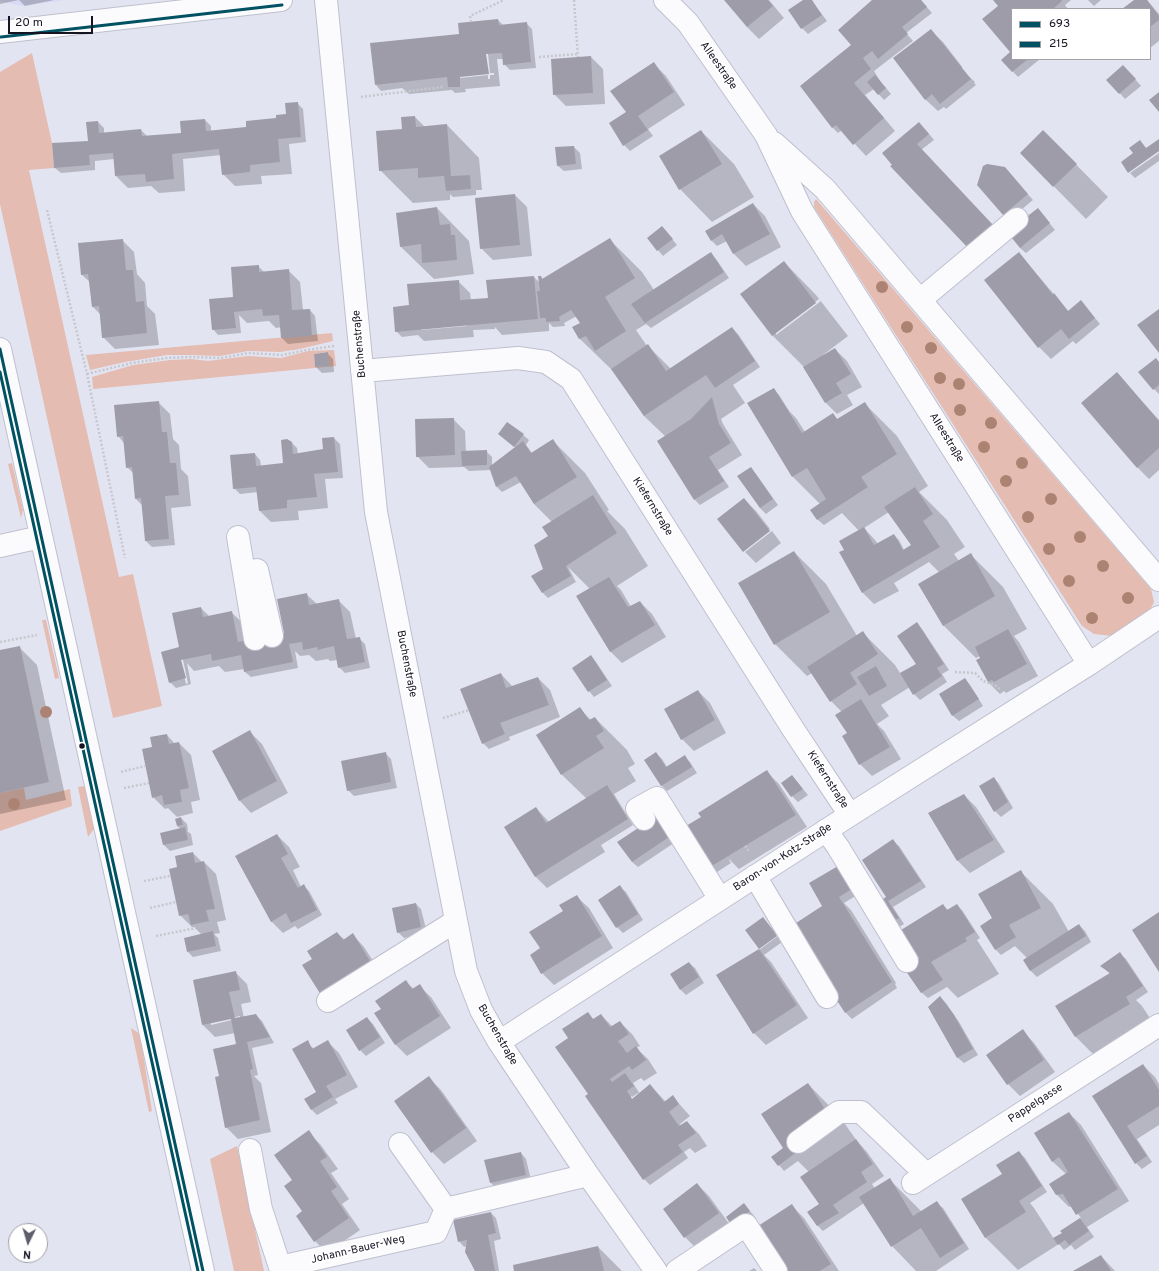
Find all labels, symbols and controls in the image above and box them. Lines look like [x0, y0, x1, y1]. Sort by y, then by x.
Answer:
scale bar [10, 8, 95, 34]
legend [1011, 8, 1151, 60]
text: 20 m [15, 15, 43, 31]
text: 693 [1049, 16, 1070, 32]
text: 215 [1049, 36, 1068, 52]
street label: Alleestraße [697, 39, 739, 93]
street label: Buchenstraße [350, 310, 370, 378]
street label: Alleestraße [926, 411, 966, 465]
street label: Kiefernstraße [629, 475, 675, 539]
street label: Buchenstraße [393, 629, 419, 699]
unlabelled marker [77, 741, 87, 751]
street label: Kiefernstraße [803, 749, 851, 811]
street label: Baron-von-Kotz-Straße [731, 821, 835, 895]
street label: Buchenstraße [474, 1002, 520, 1068]
street label: Pappelgasse [1006, 1082, 1066, 1126]
north arrow [8, 1223, 48, 1263]
street label: Johann-Bauer-Weg [310, 1233, 406, 1267]
text: N [22, 1247, 32, 1261]

